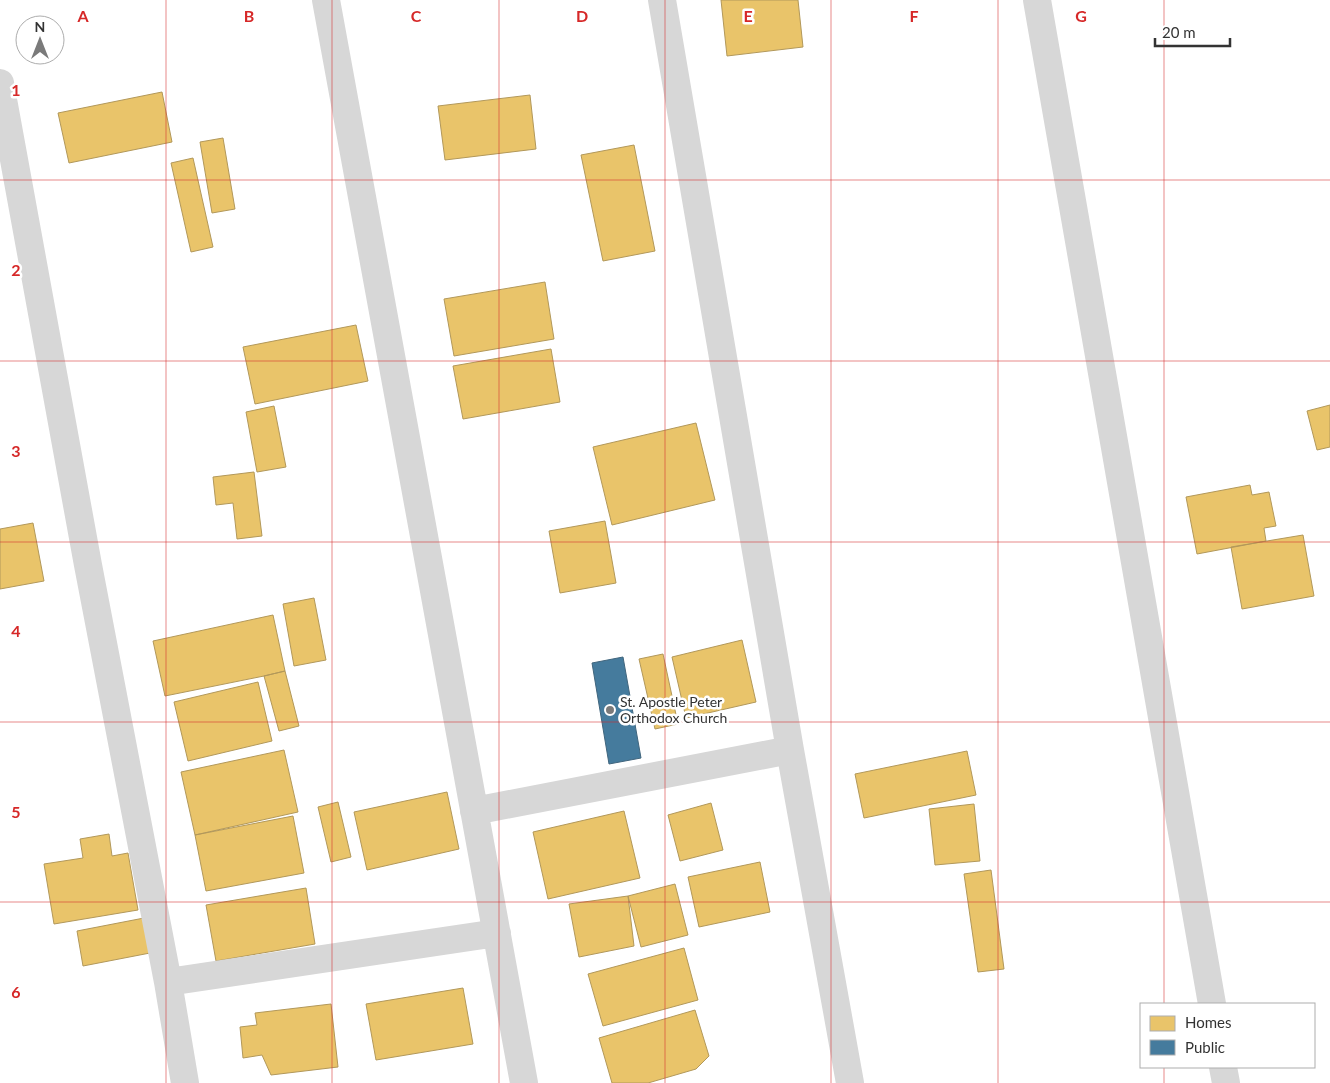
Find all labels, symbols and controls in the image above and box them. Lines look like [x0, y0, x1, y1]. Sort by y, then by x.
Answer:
text: A [76, 6, 89, 25]
text: B [244, 6, 254, 25]
text: C [411, 6, 422, 25]
text: D [576, 6, 588, 25]
text: E [743, 6, 753, 25]
text: F [909, 6, 919, 25]
text: G [1075, 6, 1087, 25]
north arrow [15, 15, 65, 65]
scale bar [1155, 15, 1230, 47]
text: N [35, 18, 45, 35]
text: 20 m [1162, 23, 1196, 41]
text: 1 [11, 80, 21, 99]
text: 2 [11, 260, 21, 279]
text: 3 [11, 441, 21, 460]
text: 4 [11, 621, 21, 640]
place label: St. Apostle Peter Orthodox Church [620, 693, 727, 726]
marker: St. Apostle Peter Orthodox Church [604, 704, 616, 716]
text: 5 [11, 802, 21, 821]
text: 6 [11, 982, 21, 1001]
legend [1140, 1003, 1315, 1068]
text: Homes [1185, 1013, 1231, 1031]
text: Public [1185, 1038, 1225, 1056]

